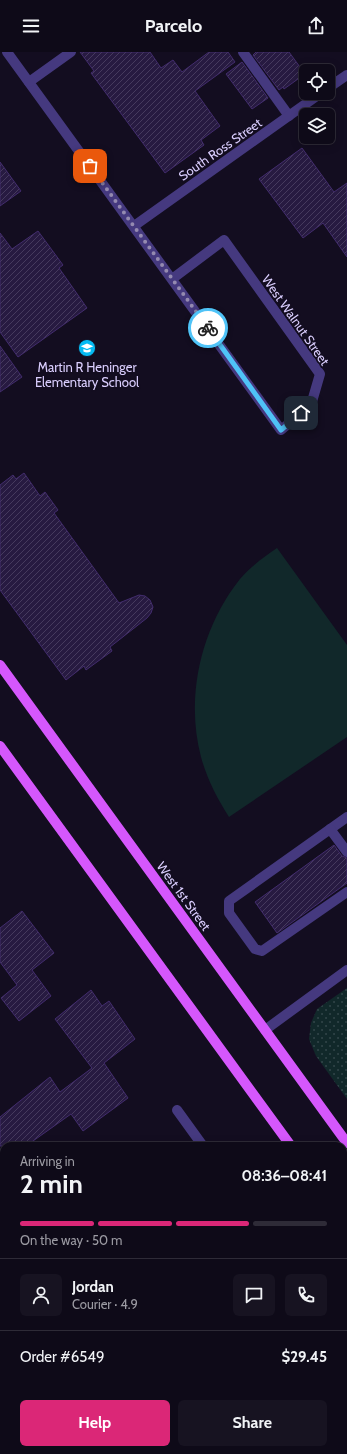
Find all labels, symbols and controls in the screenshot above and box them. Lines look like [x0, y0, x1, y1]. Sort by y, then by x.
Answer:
icon: menu [20, 15, 42, 37]
text: Parcelo [145, 15, 202, 37]
icon: share [305, 15, 327, 37]
map controls [299, 64, 335, 144]
button: locate [299, 64, 335, 100]
button: layers [299, 108, 335, 144]
street label: South Ross Street [175, 114, 265, 184]
pin [73, 149, 107, 183]
icon: bag [79, 155, 101, 177]
street label: West Walnut Street [259, 272, 334, 369]
courier [188, 308, 228, 348]
icon: bike [197, 317, 219, 339]
school or university icon: Martin R Heninger Elementary School [77, 338, 97, 358]
place label: Martin R Heninger Elementary School [35, 359, 139, 390]
pin [284, 396, 318, 430]
icon: home [290, 402, 312, 424]
street label: West 1st Street [154, 858, 215, 934]
text: Arriving in [20, 1153, 75, 1169]
text: 08:36–08:41 [242, 1167, 327, 1185]
text: 2 min [20, 1168, 83, 1200]
text: On the way · 50 m [20, 1232, 122, 1248]
button: person [20, 1274, 62, 1316]
button: chat [233, 1274, 275, 1316]
button: phone [285, 1274, 327, 1316]
text: Jordan [72, 1278, 114, 1296]
text: Courier · 4.9 [72, 1296, 138, 1312]
text: Order #6549 [20, 1348, 105, 1366]
text: $29.45 [281, 1348, 327, 1366]
button: Help [20, 1400, 170, 1446]
button: Share [178, 1400, 327, 1446]

